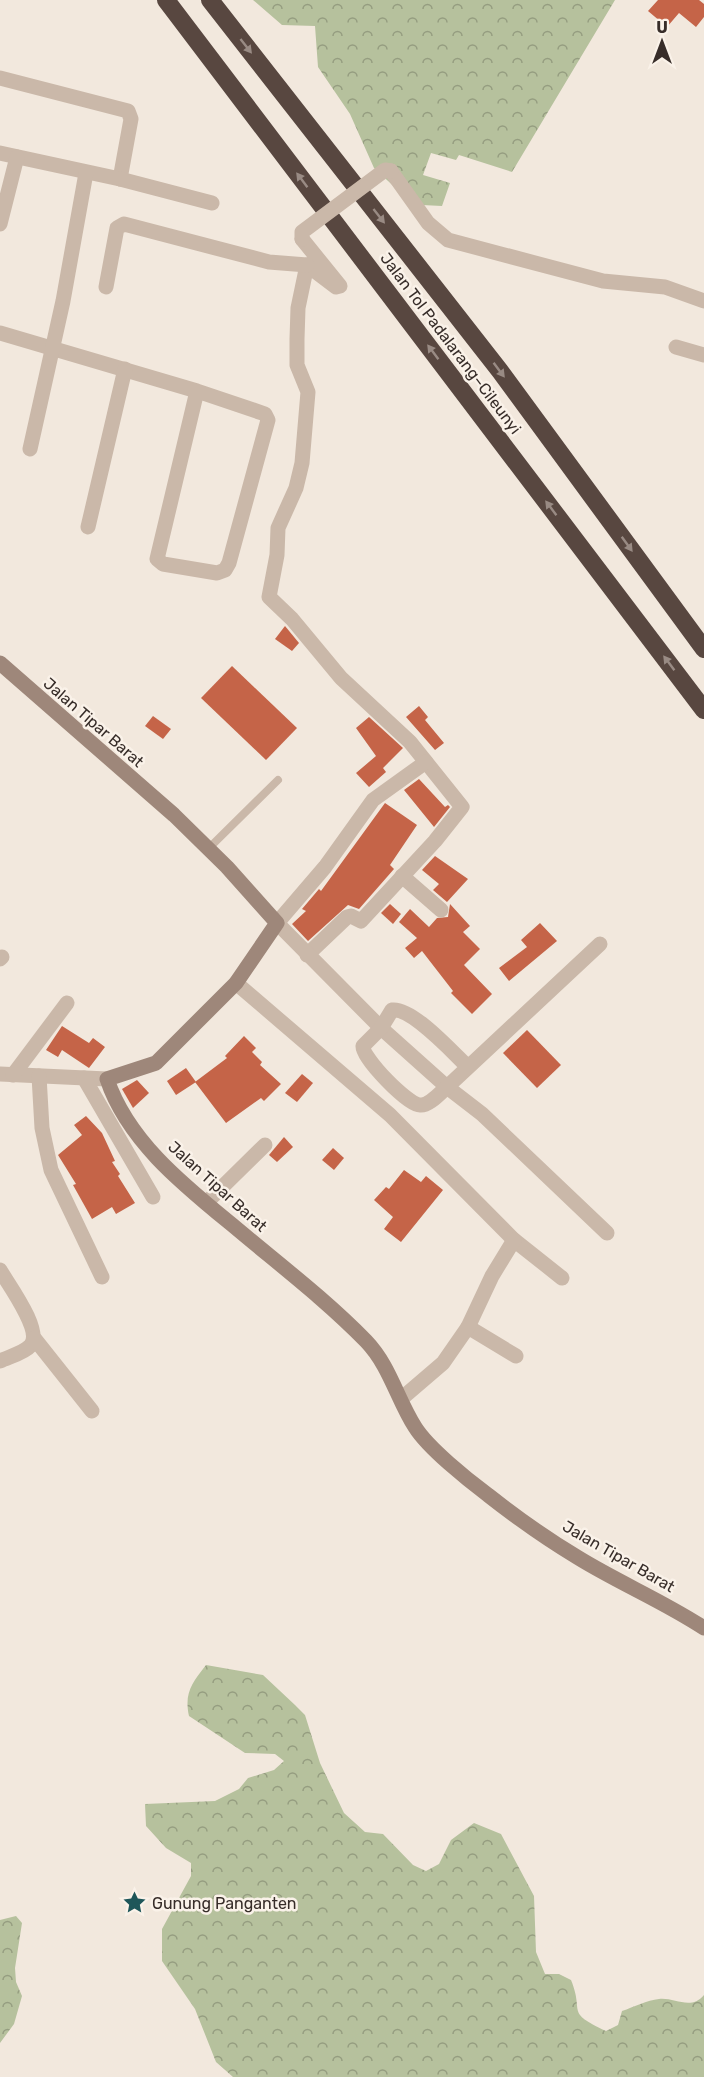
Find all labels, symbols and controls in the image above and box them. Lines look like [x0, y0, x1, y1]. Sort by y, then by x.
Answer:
north arrow [632, 12, 692, 72]
text: U [656, 18, 668, 37]
one-way arrow [239, 38, 252, 54]
one-way arrow [296, 172, 309, 188]
one-way arrow [372, 209, 384, 224]
street label: Jalan Tol Padalarang–Cileunyi [376, 249, 525, 438]
one-way arrow [427, 345, 439, 361]
one-way arrow [492, 362, 505, 378]
one-way arrow [545, 500, 557, 515]
one-way arrow [621, 536, 633, 552]
one-way arrow [662, 655, 675, 671]
street label: Jalan Tipar Barat [40, 674, 148, 771]
street label: Jalan Tipar Barat [164, 1137, 271, 1236]
street label: Jalan Tipar Barat [559, 1517, 678, 1596]
place icon: Gunung Panganten [121, 1890, 147, 1916]
place label: Gunung Panganten [152, 1894, 297, 1913]

